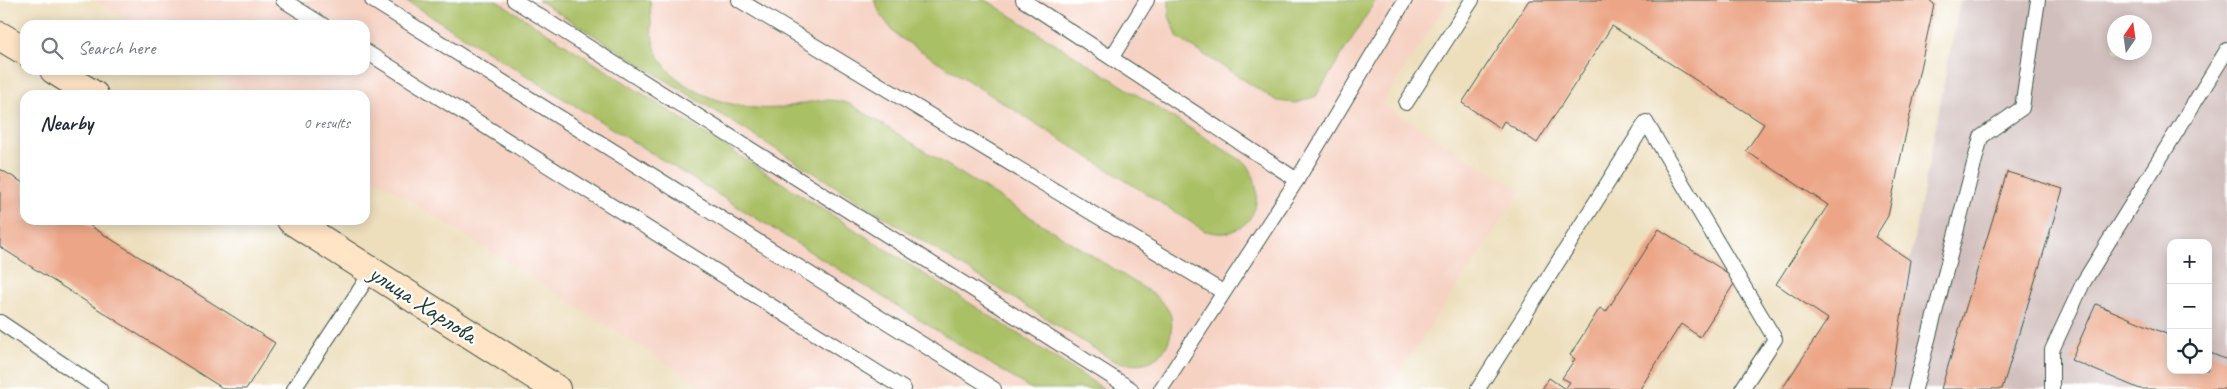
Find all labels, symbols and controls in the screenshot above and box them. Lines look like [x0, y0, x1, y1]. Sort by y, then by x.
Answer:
north arrow [2107, 15, 2152, 60]
search box [20, 20, 370, 75]
icon: search [38, 34, 66, 62]
text: Search here [78, 36, 155, 60]
text: Nearby [40, 110, 93, 136]
text: 0 results [303, 113, 350, 133]
map controls [2167, 239, 2212, 374]
button: + [2167, 239, 2212, 284]
street label: улица Харлова [361, 256, 485, 352]
button: − [2167, 284, 2212, 329]
button: locate [2167, 329, 2212, 374]

